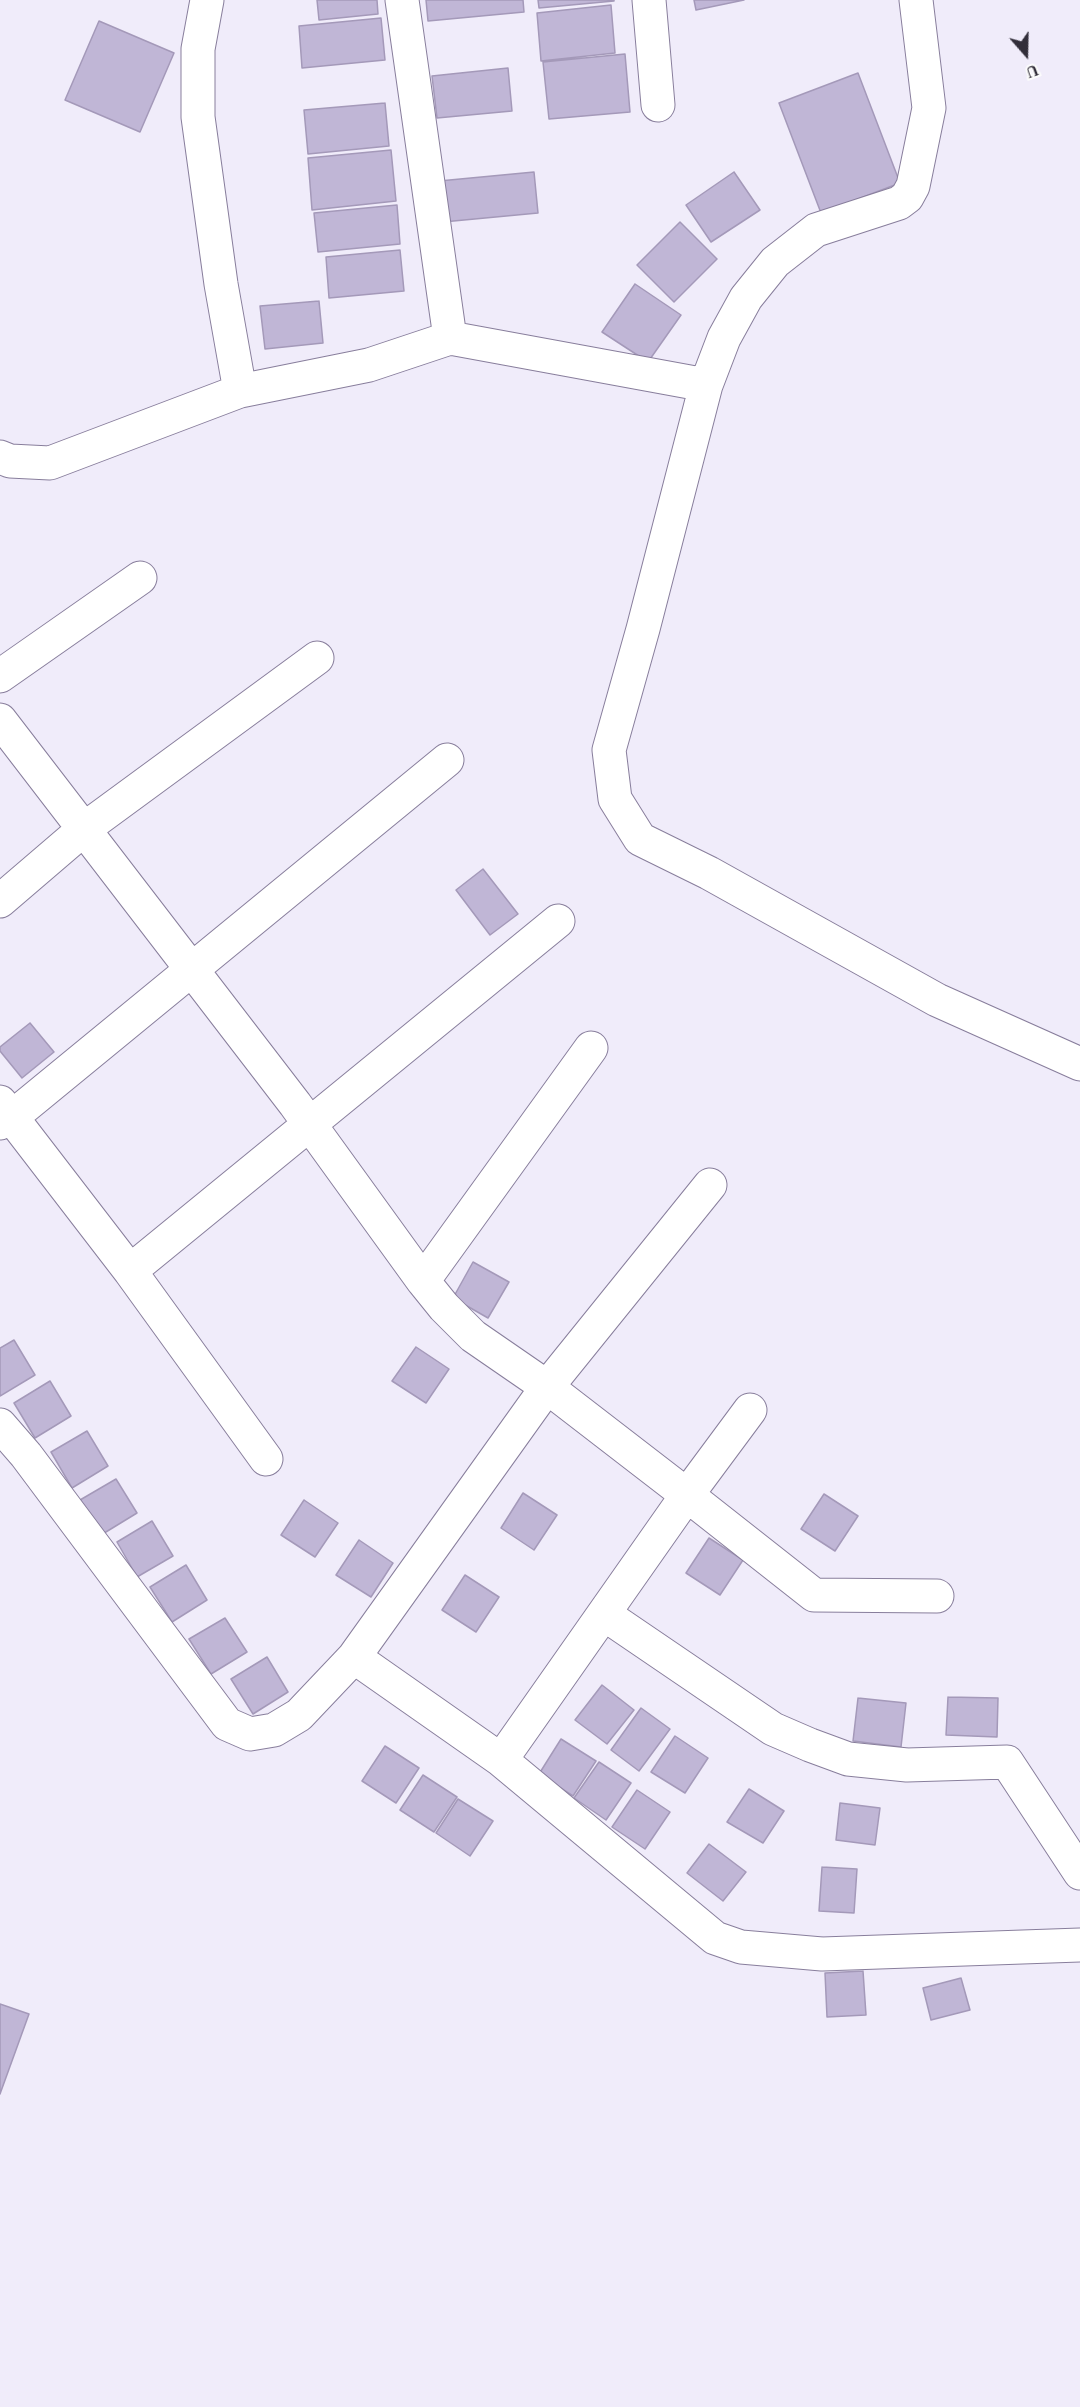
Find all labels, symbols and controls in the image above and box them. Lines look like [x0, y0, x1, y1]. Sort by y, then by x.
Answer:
north arrow [996, 24, 1056, 84]
text: U [1024, 61, 1041, 81]

